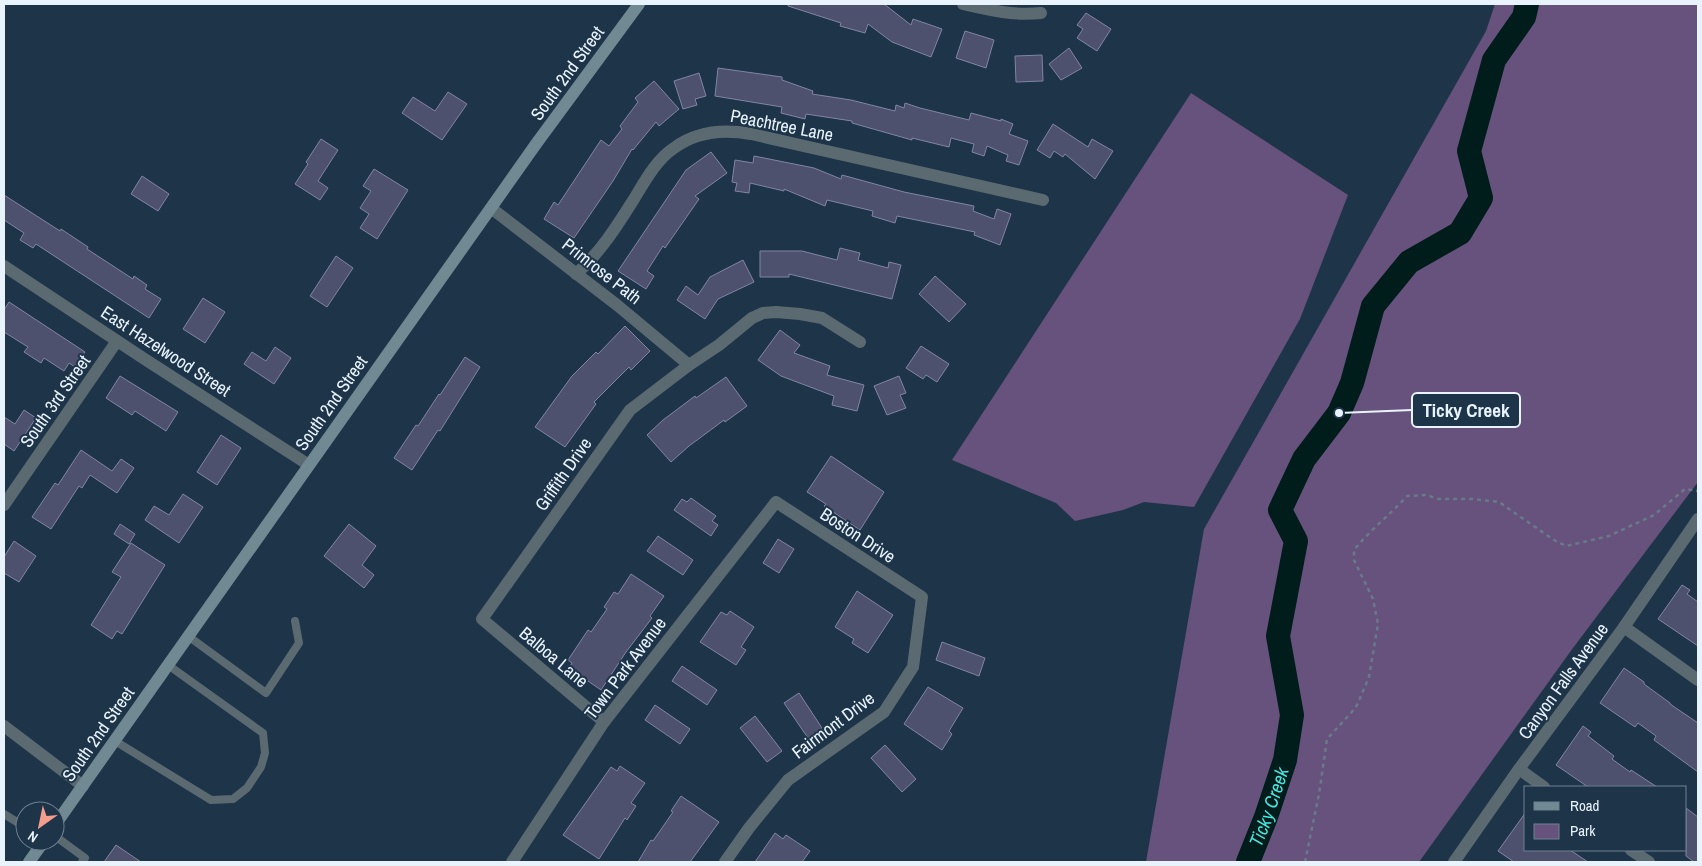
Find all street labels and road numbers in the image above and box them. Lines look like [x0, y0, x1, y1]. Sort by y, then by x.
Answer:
street label: South 2nd Street [524, 21, 610, 125]
street label: Peachtree Lane [728, 103, 836, 147]
street label: Primrose Path [557, 232, 647, 310]
street label: East Hazelwood Street [96, 300, 236, 402]
street label: South 3rd Street [14, 350, 96, 452]
street label: South 2nd Street [289, 350, 373, 456]
street label: Griffith Drive [529, 432, 597, 516]
street label: Boston Drive [815, 501, 901, 569]
street label: Town Park Avenue [578, 612, 672, 724]
street label: Canyon Falls Avenue [1512, 618, 1614, 744]
street label: Balboa Lane [514, 621, 594, 693]
street label: South 2nd Street [56, 681, 140, 787]
street label: Fairmont Drive [786, 686, 880, 764]

